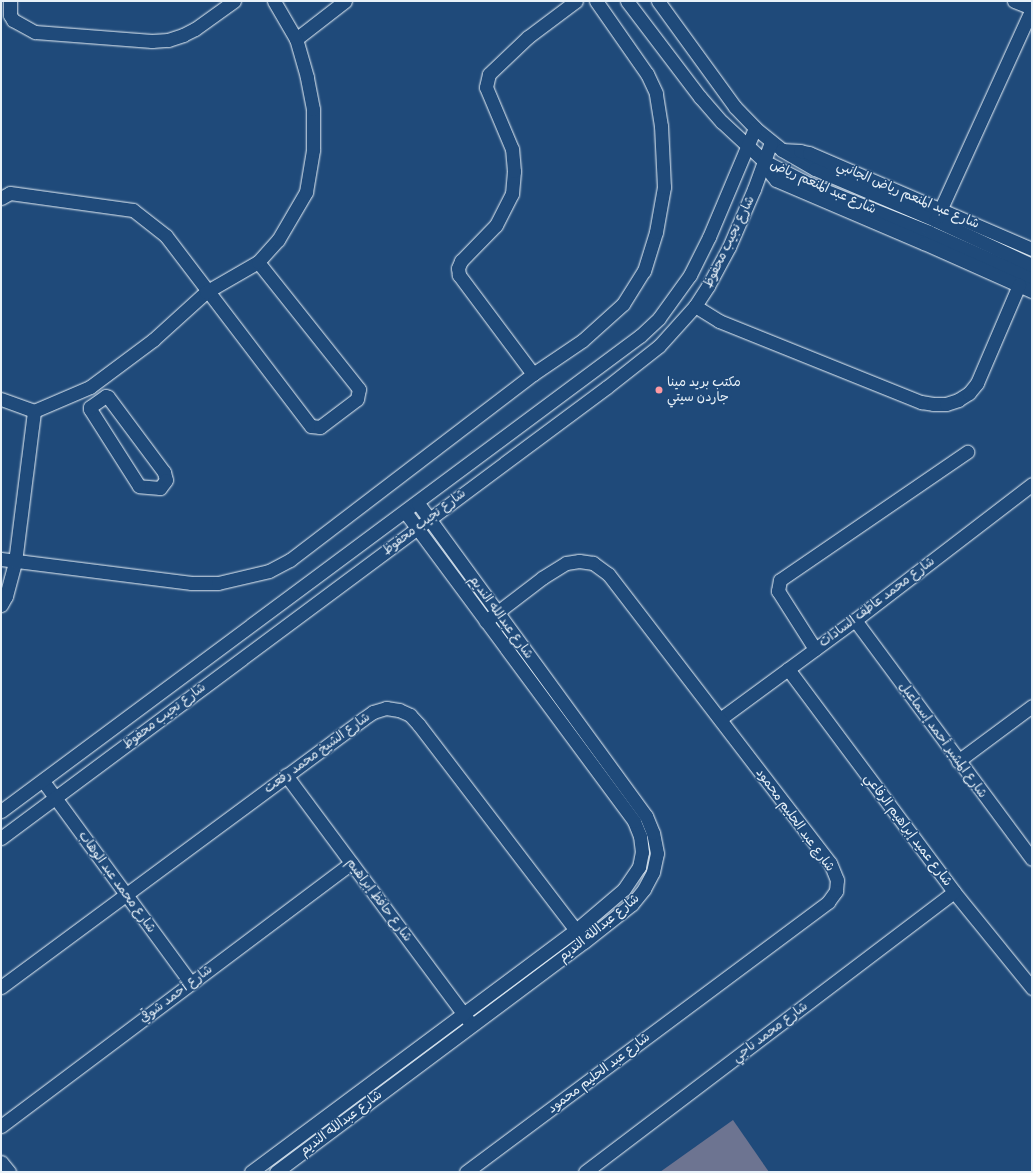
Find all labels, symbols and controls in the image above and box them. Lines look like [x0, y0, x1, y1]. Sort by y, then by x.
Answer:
street label: شارع عبد المنعم رياض [767, 157, 879, 217]
street label: شارع عبد المنعم رياض الجانبي [834, 158, 982, 232]
street label: شارع نجيب محفوظ [700, 193, 758, 291]
place label: مكتب بريد مينا جاردن سيتي [667, 375, 741, 406]
marker: مكتب بريد مينا جاردن سيتي [654, 385, 664, 395]
street label: شارع نجيب محفوظ [379, 486, 469, 558]
street label: شارع محمد عاطف السادات [816, 553, 938, 651]
street label: شارع عبدالله النديم [465, 572, 537, 662]
street label: شارع المشير أحمد إسماعيل [896, 679, 990, 801]
street label: شارع نجيب محفوظ [119, 680, 209, 752]
street label: شارع الشيخ محمد رفعت [261, 709, 373, 797]
street label: شارع عبد الحليم محمود [752, 765, 838, 875]
street label: شارع عميد إبراهيم الرفاعي [861, 771, 955, 889]
street label: شارع محمد عبد الوهاب [75, 828, 159, 936]
street label: شارع حافظ إبراهيم [343, 855, 415, 945]
street label: شارع عبدالله النديم [555, 891, 643, 965]
street label: شارع أحمد شوقي [136, 962, 216, 1026]
street label: شارع محمد ناجي [729, 999, 811, 1065]
street label: شارع عبد الحليم محمود [545, 1029, 653, 1117]
street label: شارع عبدالله النديم [297, 1087, 385, 1159]

